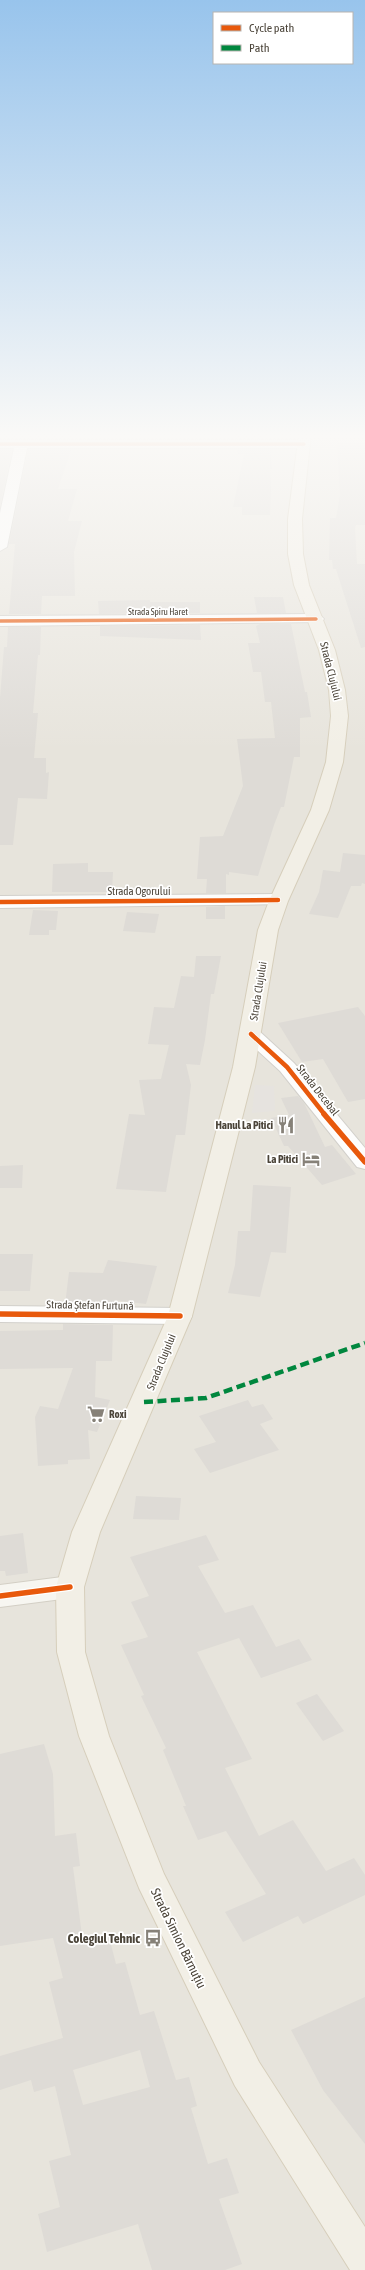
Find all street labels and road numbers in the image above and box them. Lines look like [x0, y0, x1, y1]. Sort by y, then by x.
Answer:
street label: Strada Spiru Haret [128, 607, 188, 617]
street label: Strada Clujului [318, 641, 344, 701]
street label: Strada Ogorului [107, 885, 171, 897]
street label: Strada Clujului [247, 961, 269, 1021]
street label: Strada Decebal [294, 1062, 342, 1118]
street label: Strada Ștefan Furtună [46, 1298, 134, 1312]
street label: Strada Clujului [144, 1332, 178, 1392]
street label: Strada Simion Bărnuțiu [148, 1886, 209, 1991]

